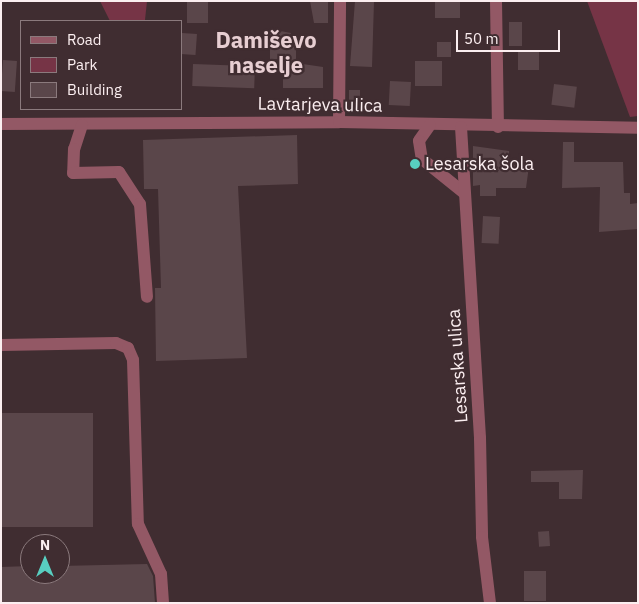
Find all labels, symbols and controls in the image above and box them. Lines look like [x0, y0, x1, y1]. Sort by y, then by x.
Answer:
legend [20, 20, 182, 110]
scale bar [459, 20, 563, 52]
district label: Damiševo naselje [215, 26, 317, 78]
text: 50 m [464, 29, 499, 48]
text: Road [67, 30, 102, 49]
text: Park [67, 55, 97, 74]
text: Building [67, 80, 122, 99]
street label: Lavtarjeva ulica [257, 93, 383, 117]
place label: Lesarska šola [425, 153, 534, 175]
marker: Lesarska šola [409, 158, 421, 170]
street label: Lesarska ulica [443, 308, 473, 424]
north arrow [20, 534, 70, 584]
text: N [40, 536, 50, 554]

